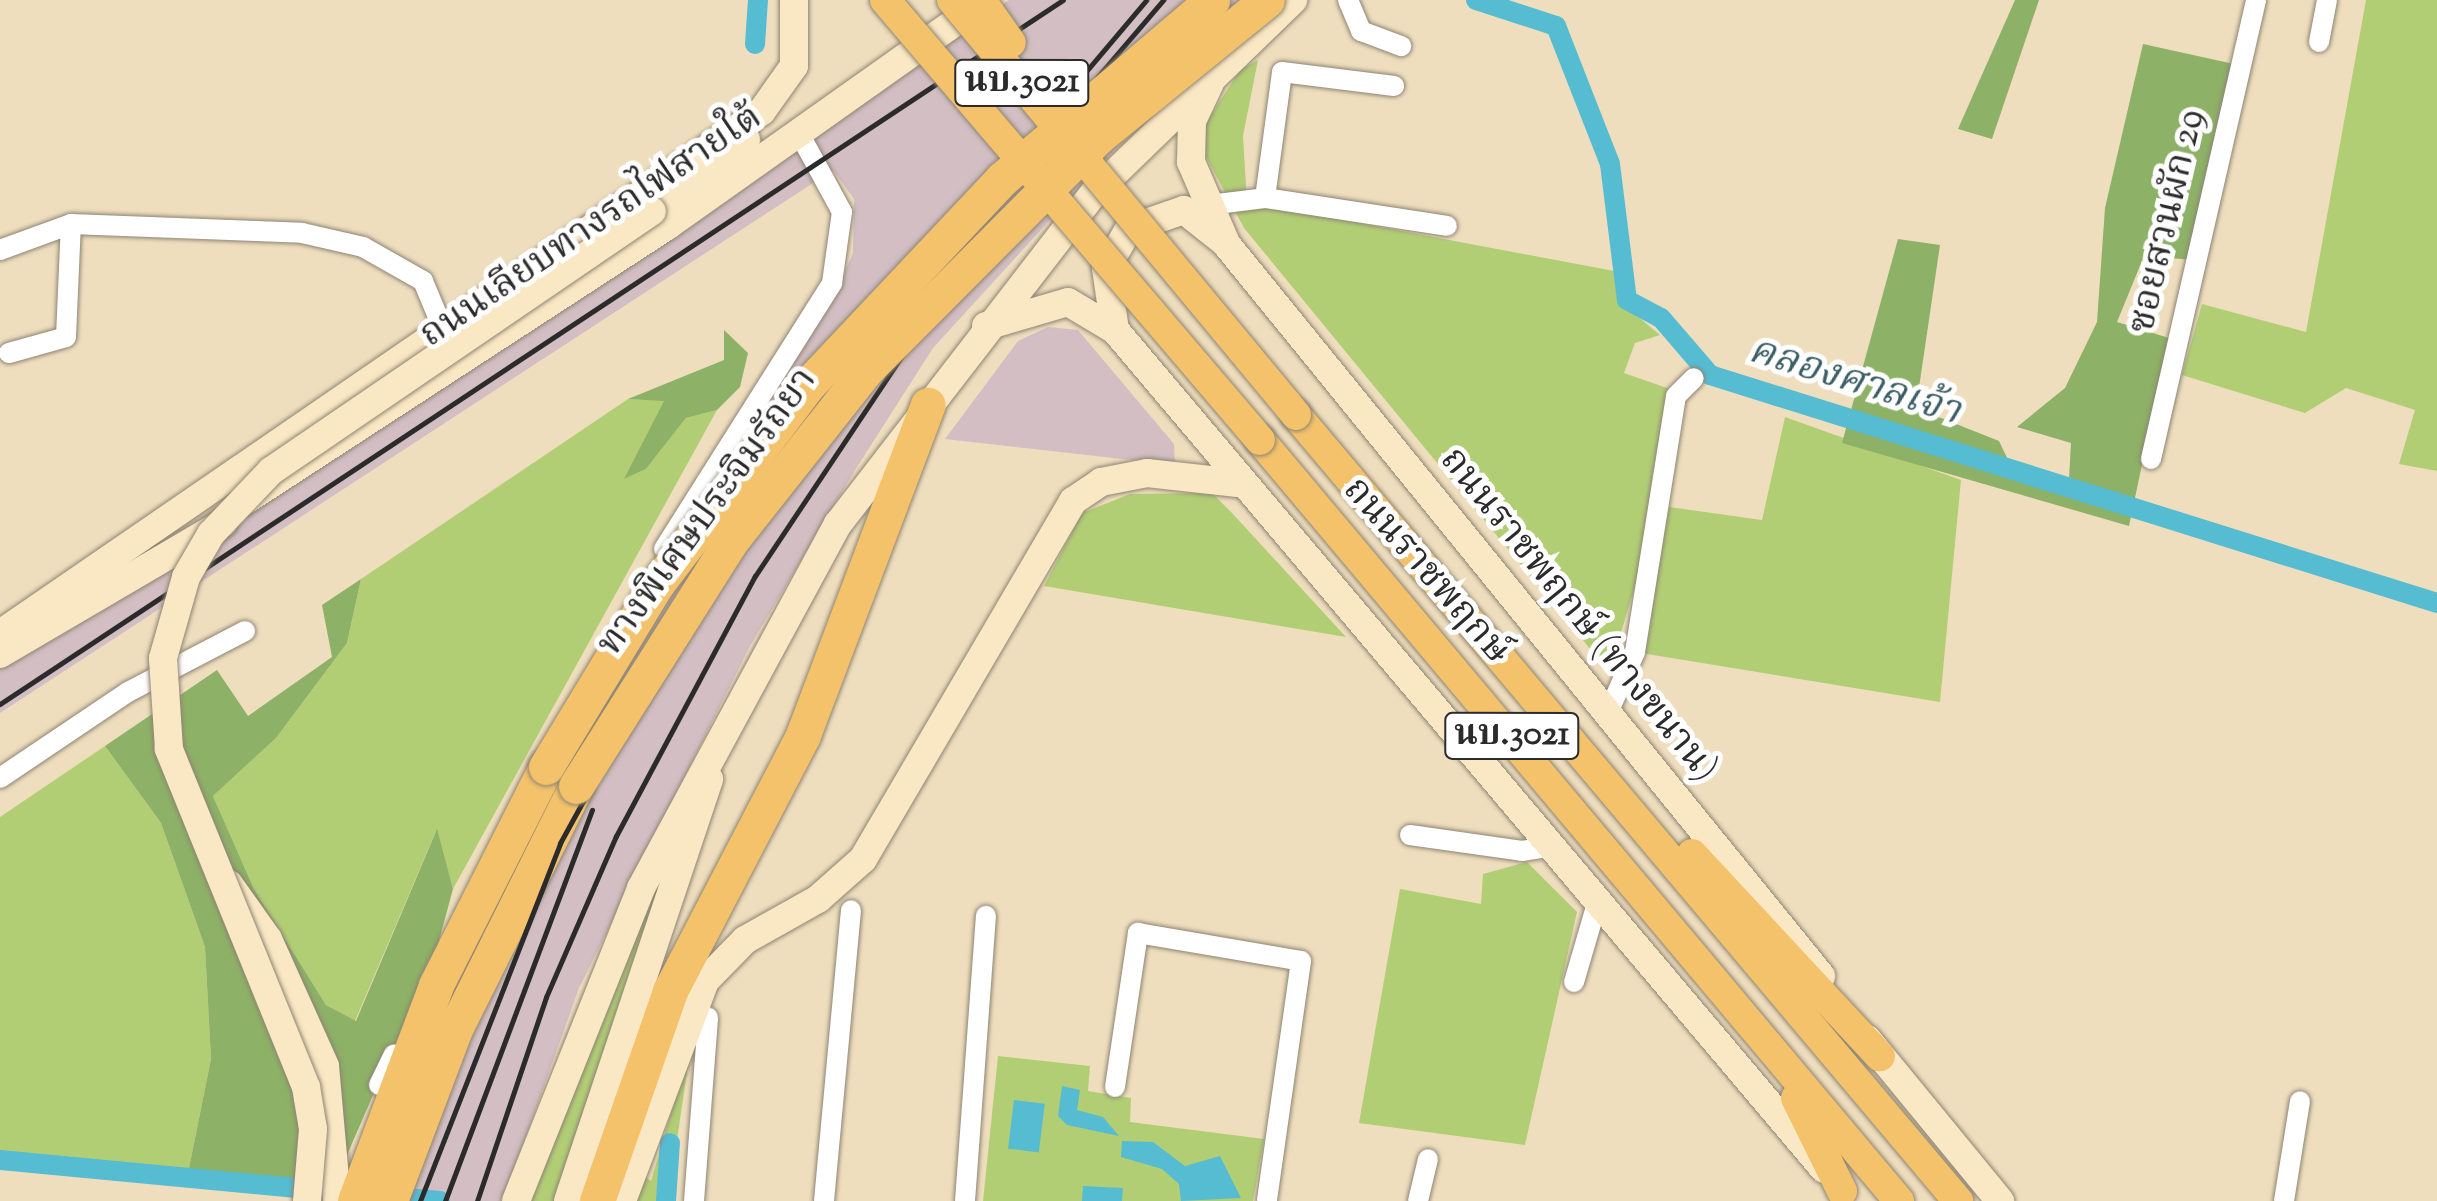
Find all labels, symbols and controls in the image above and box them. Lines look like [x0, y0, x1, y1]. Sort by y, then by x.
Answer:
road number: นบ.3021 [952, 53, 1092, 113]
street label: ถนนเลียบทางรถไฟสายใต้ [412, 96, 772, 360]
street label: ซอยสวนผัก 29 [2121, 106, 2217, 338]
water label: คลองศาลเจ้า [1742, 328, 1966, 438]
street label: ทางพิเศษประจิมรัถยา [589, 360, 829, 666]
street label: ถนนราชพฤกษ์ (ทางขนาน) [1428, 440, 1726, 792]
street label: ถนนราชพฤกษ์ [1331, 469, 1519, 675]
road number: นบ.3021 [1442, 706, 1582, 766]

